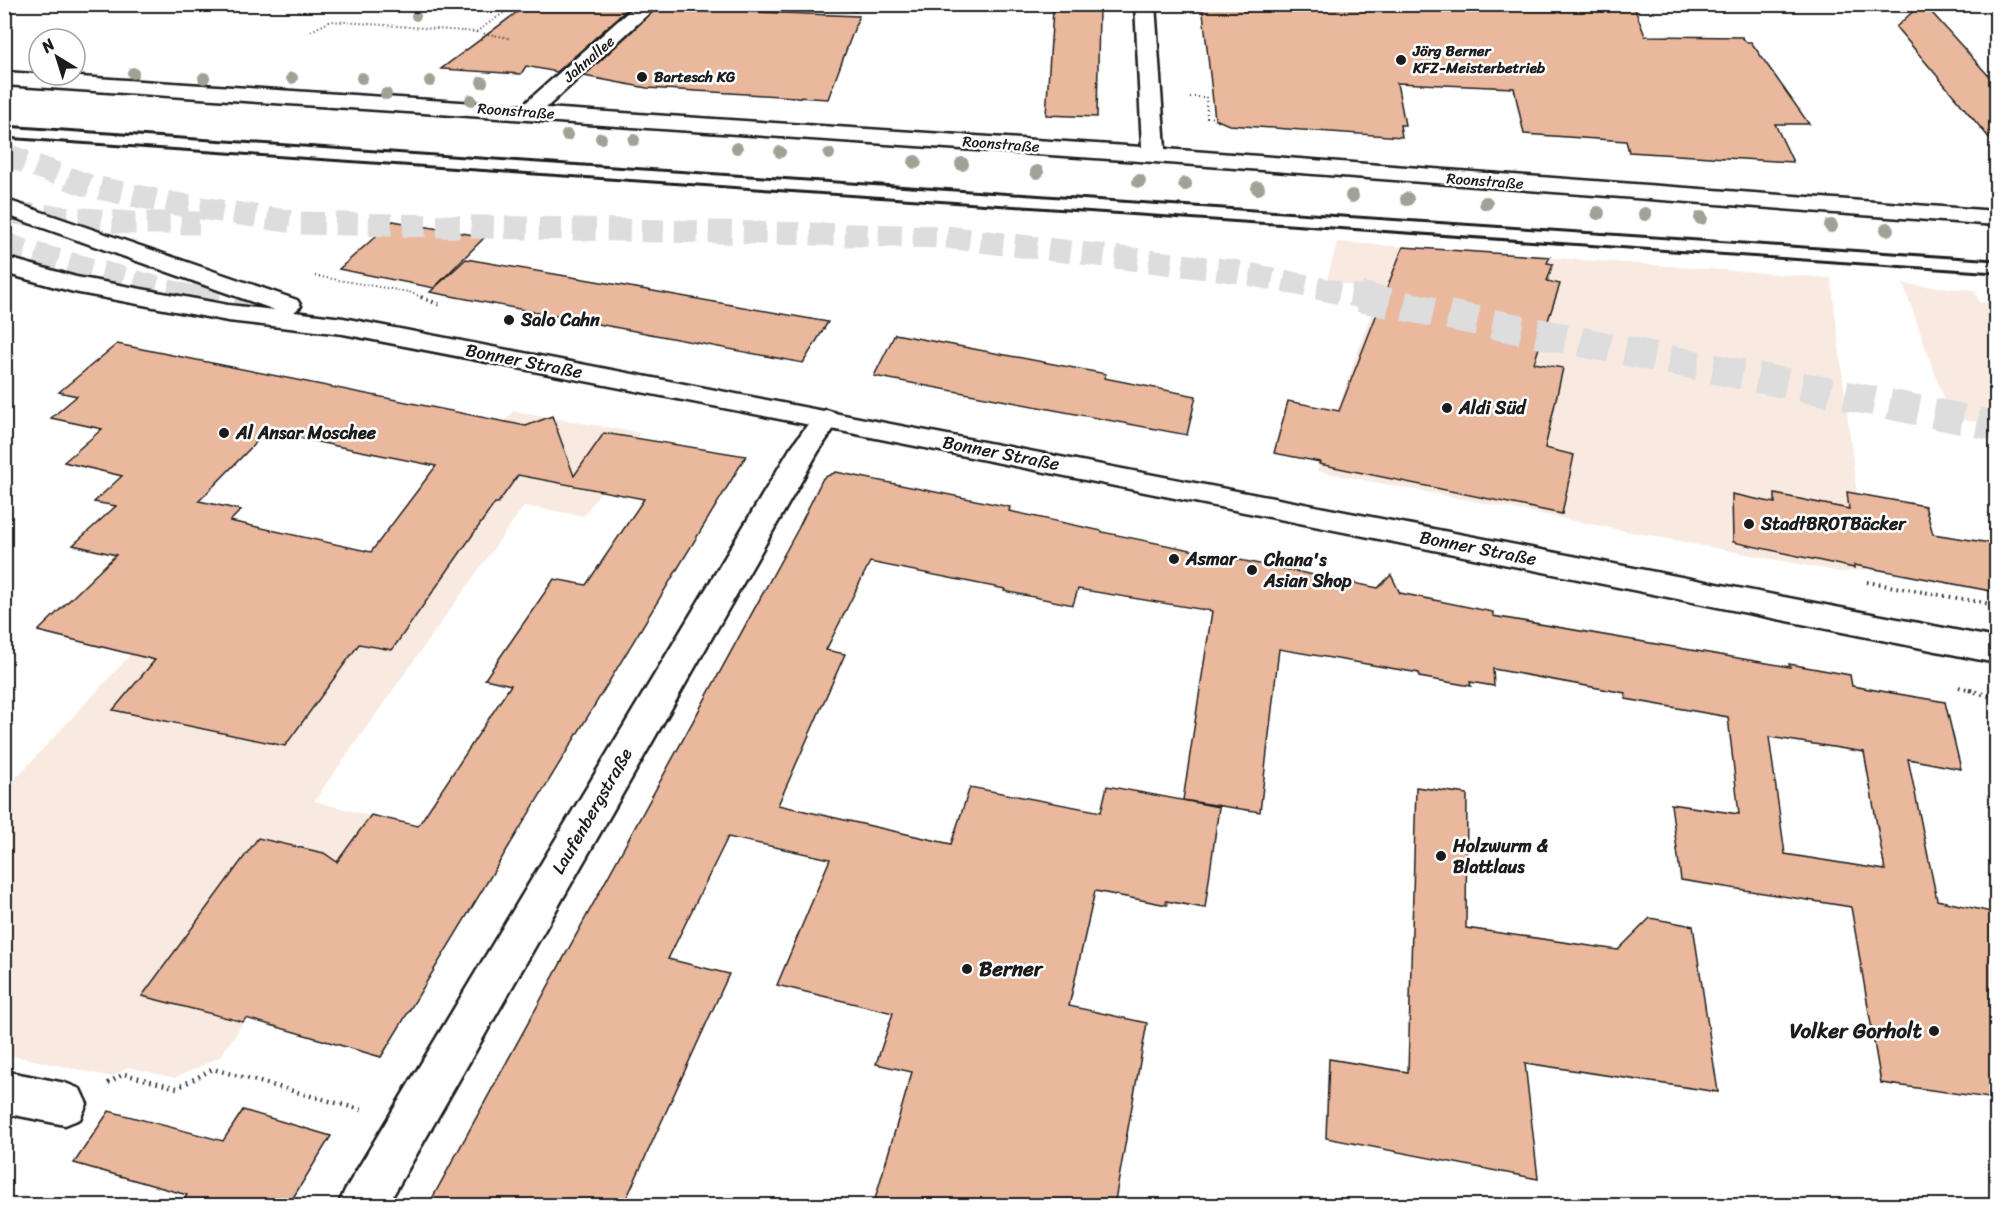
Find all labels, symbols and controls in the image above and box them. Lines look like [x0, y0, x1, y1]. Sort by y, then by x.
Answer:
north arrow [27, 27, 87, 87]
street label: Jahnallee [556, 29, 621, 90]
text: N [34, 30, 62, 61]
place label: Jörg Berner KFZ-Meisterbetrieb [1412, 38, 1546, 81]
marker: Jörg Berner KFZ-Meisterbetrieb [1394, 53, 1408, 67]
place label: Bartesch KG [654, 64, 735, 90]
marker: Bartesch KG [635, 70, 649, 84]
street label: Roonstraße [477, 95, 556, 127]
street label: Roonstraße [962, 128, 1041, 160]
street label: Roonstraße [1446, 165, 1525, 197]
place label: Salo Cahn [520, 304, 600, 336]
marker: Salo Cahn [502, 313, 516, 327]
street label: Bonner Straße [463, 334, 585, 388]
place label: Aldi Süd [1458, 392, 1527, 424]
marker: Aldi Süd [1440, 401, 1454, 415]
place label: Al Ansar Moschee [235, 417, 377, 449]
marker: Al Ansar Moschee [217, 426, 231, 440]
street label: Bonner Straße [940, 426, 1062, 480]
place label: StadtBROTBäcker [1760, 508, 1907, 540]
marker: StadtBROTBäcker [1742, 517, 1756, 531]
street label: Bonner Straße [1417, 521, 1539, 575]
place label: Asmar [1185, 543, 1238, 575]
place label: Chana's Asian Shop [1263, 544, 1352, 597]
marker: Asmar [1167, 552, 1181, 566]
marker: Chana's Asian Shop [1245, 563, 1259, 577]
street label: Laufenbergstraße [543, 741, 641, 880]
place label: Holzwurm & Blattlaus [1452, 830, 1549, 883]
marker: Holzwurm & Blattlaus [1434, 849, 1448, 863]
place label: Berner [979, 950, 1044, 988]
marker: Berner [960, 962, 974, 976]
place label: Volker Gorholt [1790, 1012, 1923, 1050]
marker: Volker Gorholt [1927, 1024, 1941, 1038]

